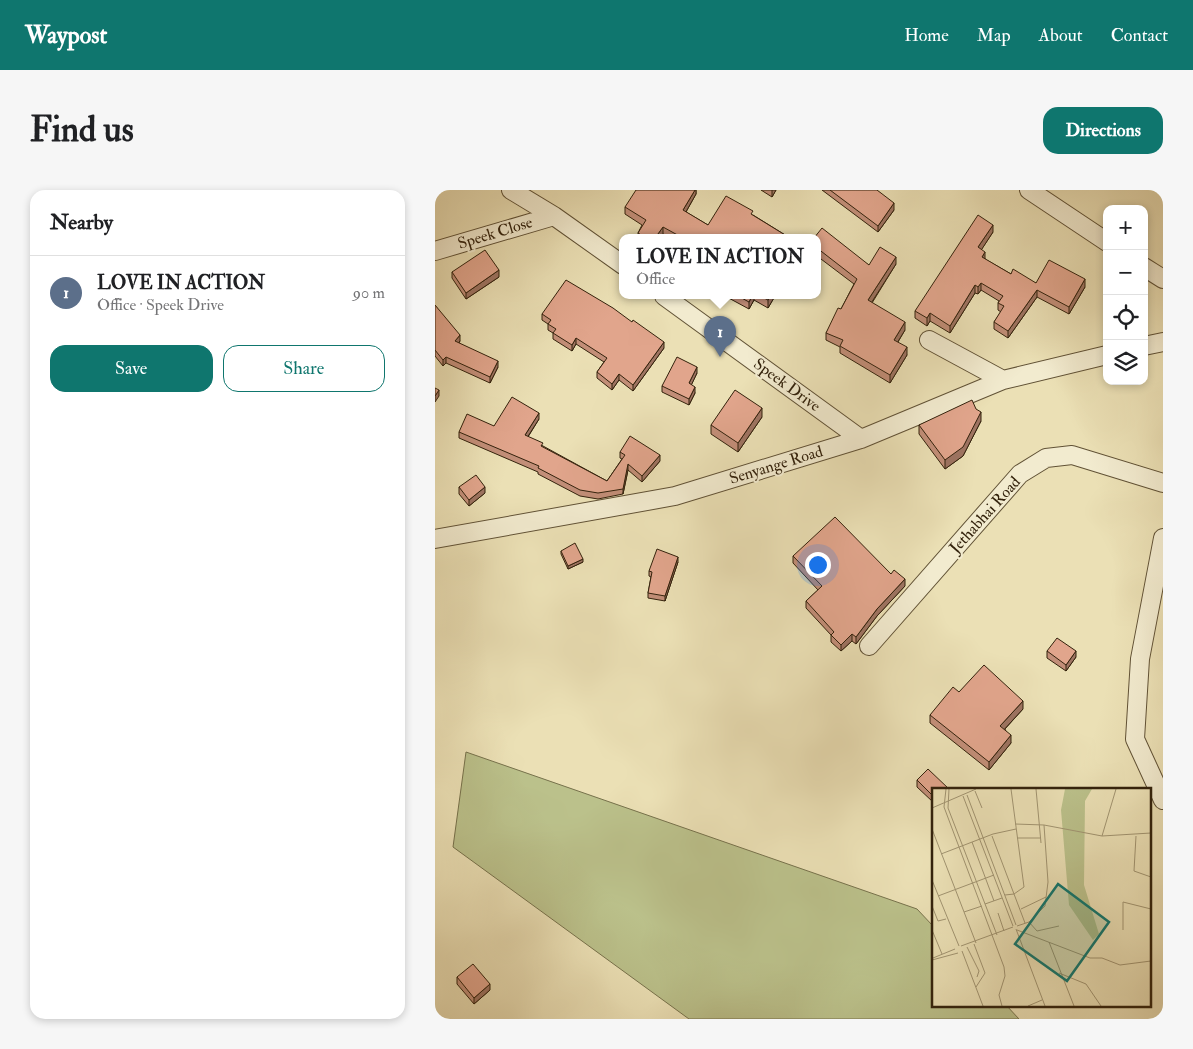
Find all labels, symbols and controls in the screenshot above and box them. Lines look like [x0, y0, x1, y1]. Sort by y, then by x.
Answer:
text: Waypost [25, 20, 107, 51]
text: Home [904, 24, 949, 47]
text: Map [977, 24, 1011, 47]
text: About [1039, 24, 1083, 47]
text: Contact [1111, 24, 1168, 47]
button: Directions [1043, 107, 1163, 154]
text: Find us [30, 108, 134, 152]
map controls [1103, 205, 1148, 385]
button: + [1103, 205, 1148, 250]
text: Nearby [50, 209, 113, 236]
street label: Speek Close [455, 212, 535, 255]
popup [619, 234, 821, 299]
text: LOVE IN ACTION [636, 245, 804, 269]
button: − [1103, 250, 1148, 295]
text: Office [636, 269, 675, 289]
text: LOVE IN ACTION [97, 271, 265, 295]
text: 1 [63, 283, 69, 303]
text: 90 m [353, 283, 385, 303]
text: Office · Speek Drive [97, 295, 224, 315]
button: locate [1103, 295, 1148, 340]
pin: 1 [704, 316, 736, 357]
button: layers [1103, 340, 1148, 385]
button: Save [50, 345, 213, 392]
button: Share [223, 345, 385, 392]
street label: Speek Drive [749, 354, 825, 417]
street label: Senyange Road [727, 441, 825, 489]
street label: Jethabhai Road [944, 472, 1026, 559]
your location [805, 552, 831, 578]
inset map [932, 788, 1151, 1006]

